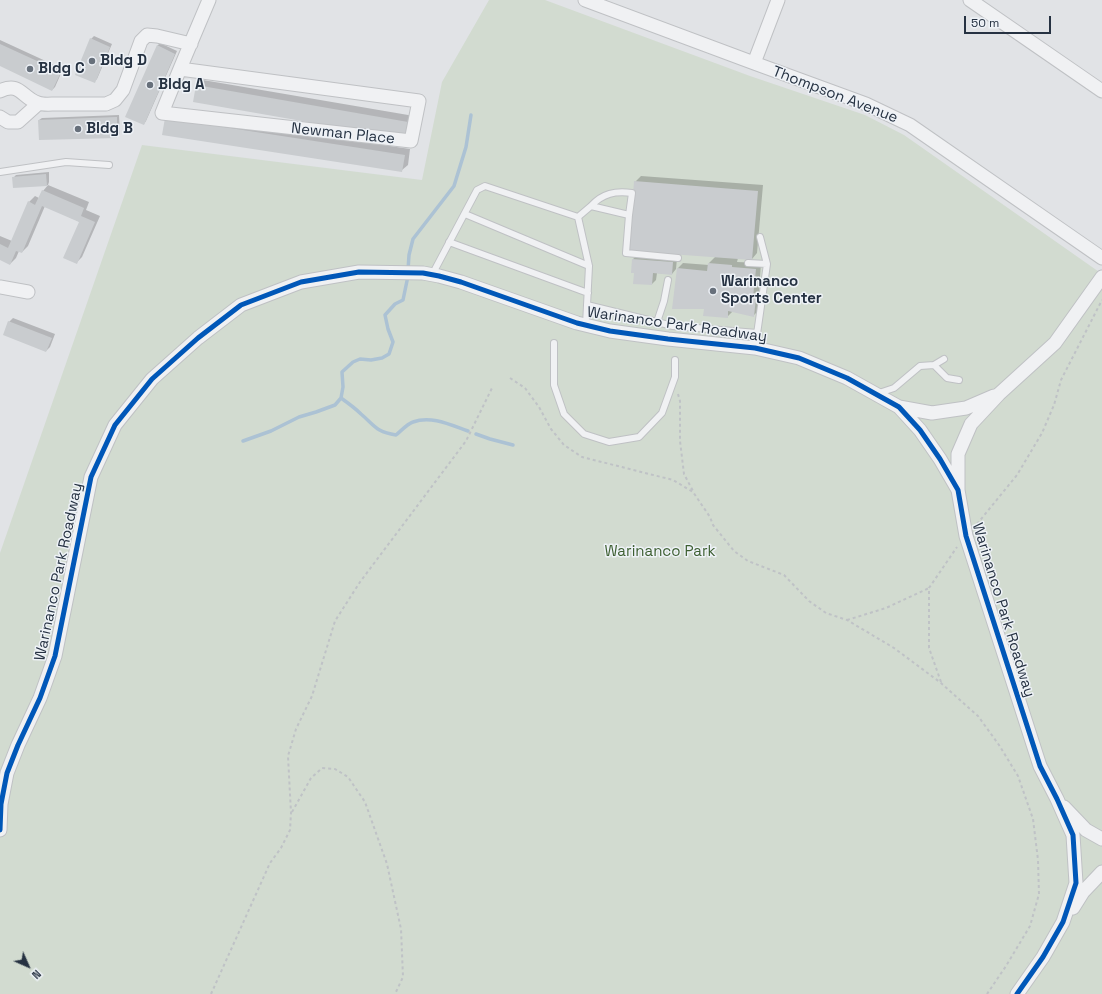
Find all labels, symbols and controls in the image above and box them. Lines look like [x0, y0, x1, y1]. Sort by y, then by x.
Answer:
scale bar [966, 8, 1053, 34]
text: 50 m [971, 15, 999, 31]
place label: Bldg D [100, 52, 147, 70]
marker: Bldg D [87, 56, 97, 66]
place label: Bldg C [38, 60, 85, 78]
street label: Thompson Avenue [770, 63, 900, 127]
marker: Bldg C [25, 64, 35, 74]
place label: Bldg A [158, 76, 204, 94]
marker: Bldg A [145, 80, 155, 90]
place label: Bldg B [86, 120, 133, 138]
street label: Newman Place [290, 120, 396, 148]
marker: Bldg B [73, 124, 83, 134]
place label: Warinanco Sports Center [721, 273, 822, 308]
marker: Warinanco Sports Center [708, 286, 718, 296]
street label: Warinanco Park Roadway [586, 303, 768, 347]
street label: Warinanco Park Roadway [31, 481, 87, 663]
street label: Warinanco Park Roadway [968, 521, 1038, 699]
park label: Warinanco Park [604, 543, 716, 561]
north arrow [8, 946, 48, 986]
text: N [29, 967, 44, 982]

